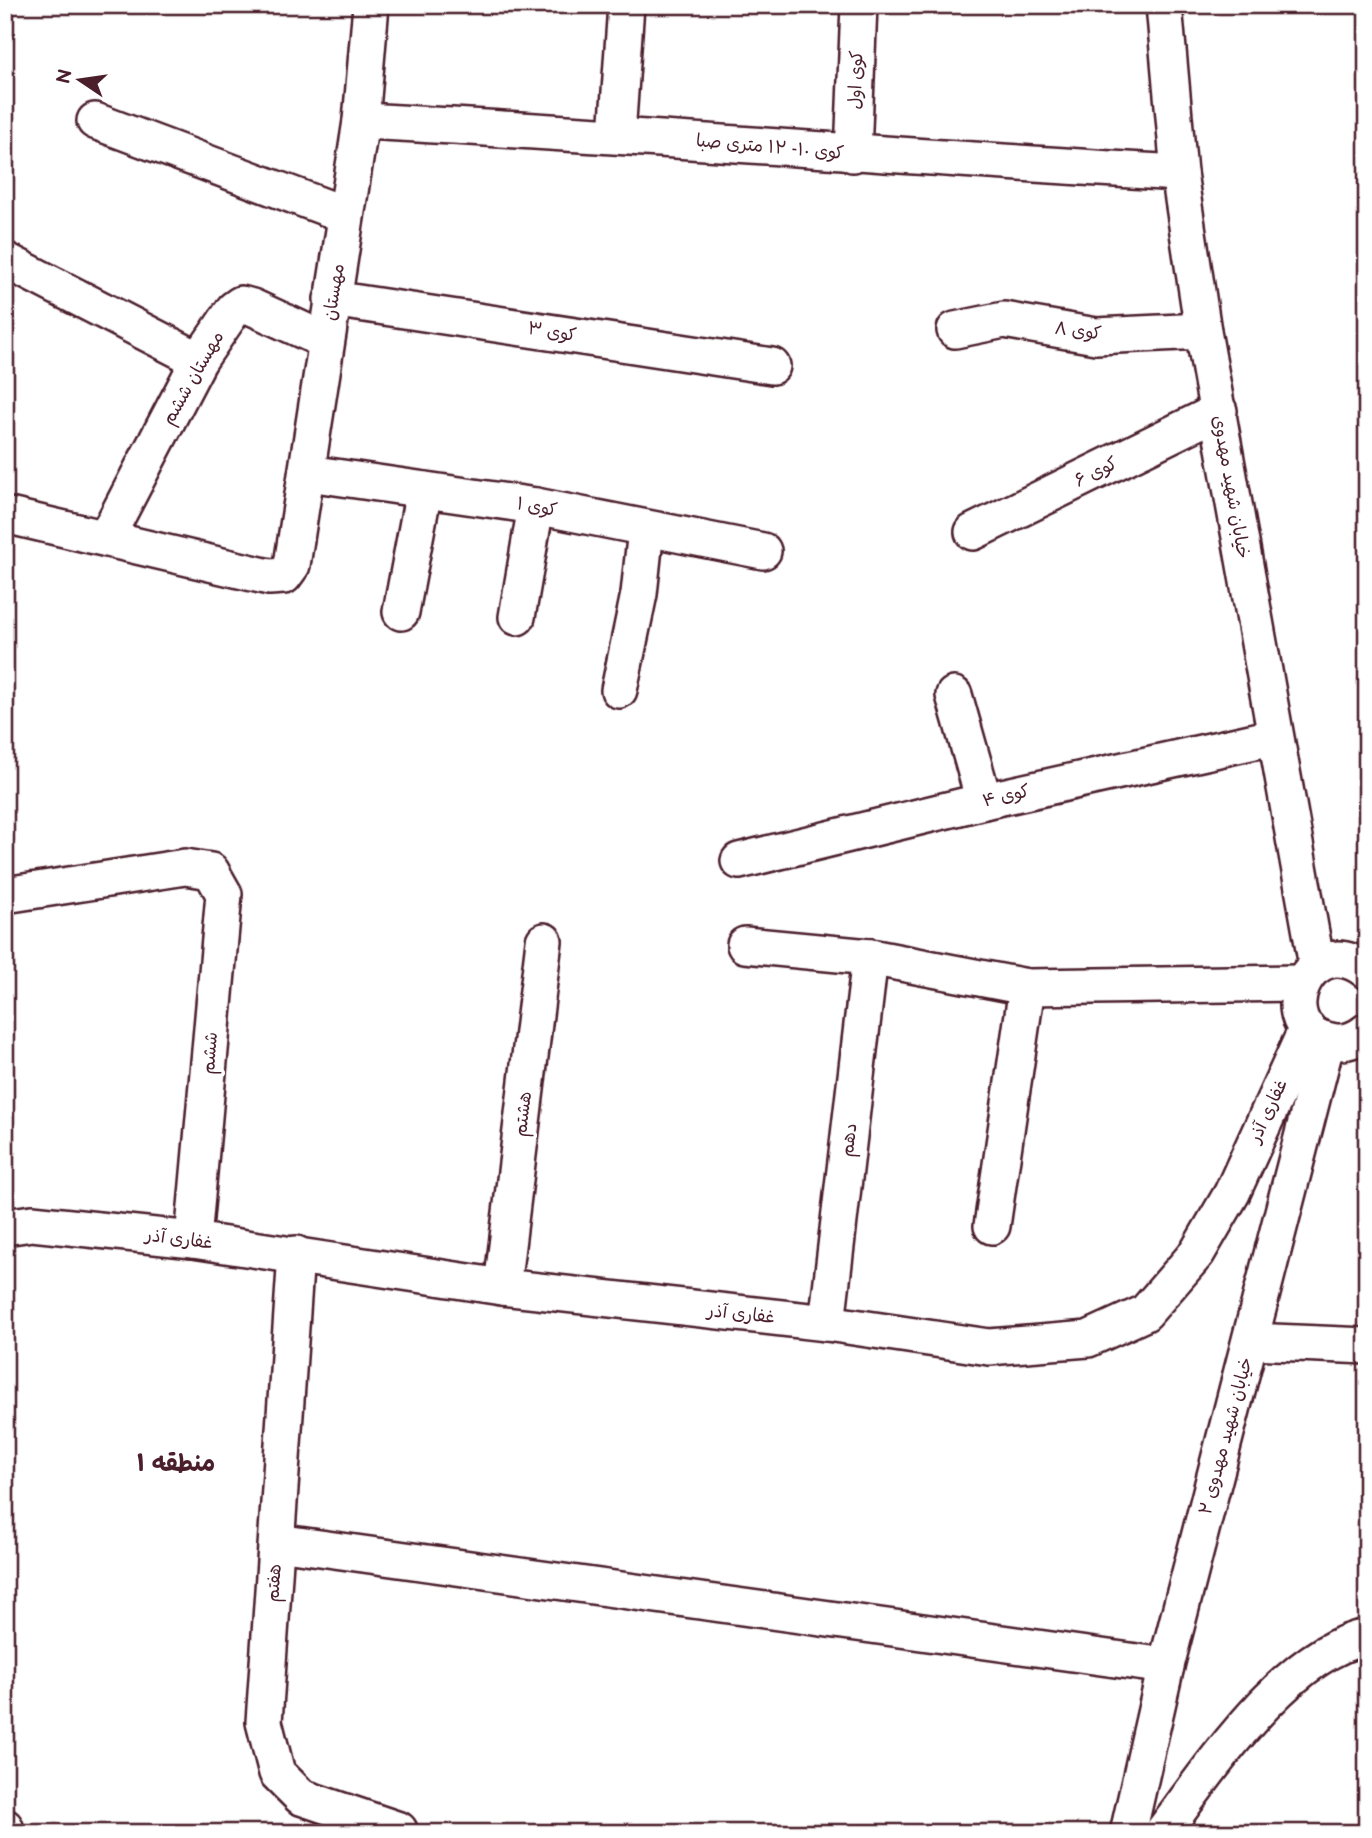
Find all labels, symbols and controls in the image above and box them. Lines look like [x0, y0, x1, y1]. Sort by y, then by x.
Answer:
north arrow [46, 46, 116, 116]
street label: کوی اول [844, 50, 868, 110]
text: N [52, 67, 78, 86]
street label: کوی ۱۰- ۱۲ متری صبا [695, 130, 845, 164]
street label: مهستان [319, 262, 349, 322]
street label: کوی ۳ [526, 318, 578, 346]
street label: کوی ۸ [1053, 318, 1103, 344]
street label: مهستان ششم [158, 327, 231, 430]
street label: خیابان شهید مهدوی [1208, 414, 1254, 560]
street label: کوی ۶ [1071, 453, 1121, 491]
street label: کوی ۱ [515, 493, 559, 521]
street label: کوی ۴ [980, 780, 1032, 812]
street label: ششم [198, 1031, 225, 1075]
street label: غفاری آذر [1243, 1076, 1292, 1148]
street label: هشتم [510, 1090, 539, 1138]
street label: دهم [837, 1122, 864, 1159]
street label: غفاری آذر [142, 1224, 214, 1254]
street label: غفاری آذر [704, 1300, 776, 1328]
street label: خیابان شهید مهدوی ۲ [1195, 1355, 1257, 1517]
district label: منطقه ۱ [137, 1449, 215, 1478]
street label: هفتم [262, 1563, 289, 1603]

